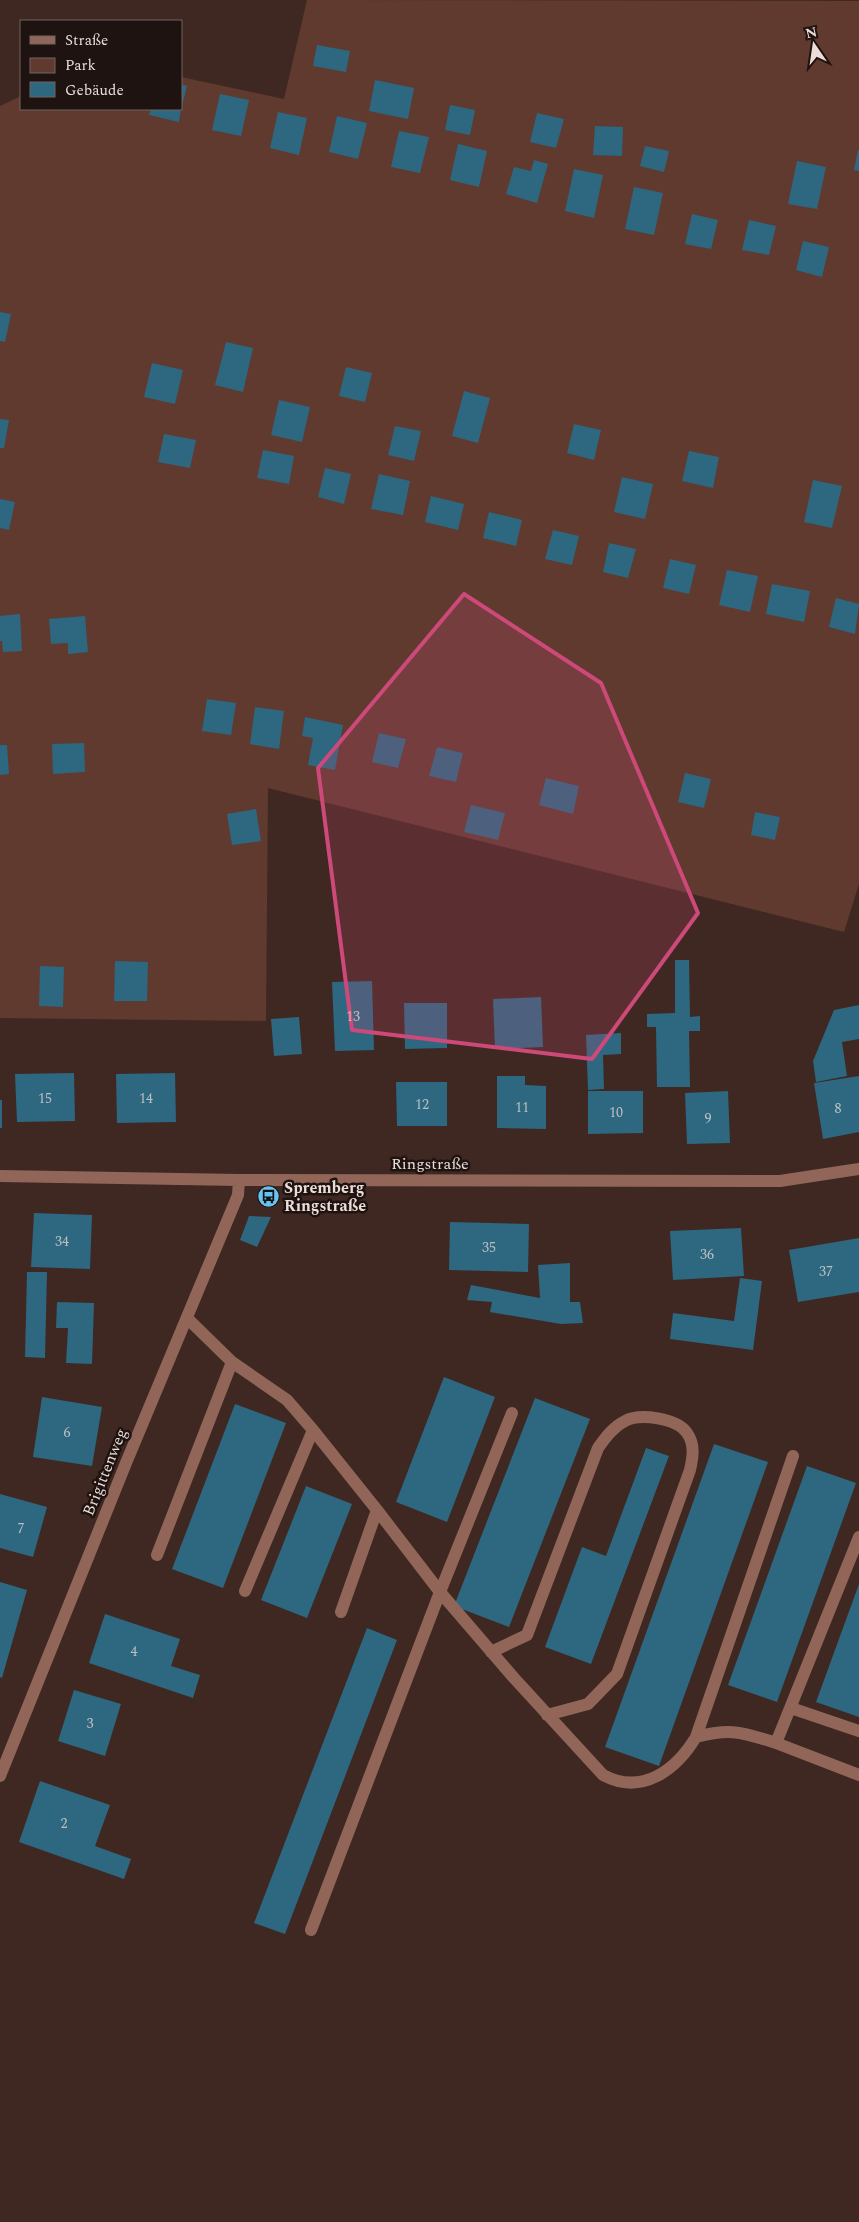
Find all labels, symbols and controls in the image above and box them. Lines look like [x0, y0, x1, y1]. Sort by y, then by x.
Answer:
legend [20, 20, 182, 110]
north arrow [789, 20, 839, 70]
text: N [803, 21, 819, 44]
text: Straße [65, 29, 108, 52]
text: Park [65, 54, 96, 77]
text: Gebäude [65, 79, 124, 102]
house number: 13 [346, 1006, 360, 1027]
house number: 15 [38, 1088, 52, 1109]
house number: 14 [139, 1088, 153, 1109]
house number: 12 [415, 1094, 429, 1115]
house number: 11 [515, 1097, 529, 1118]
house number: 8 [835, 1098, 842, 1119]
house number: 10 [609, 1102, 623, 1123]
house number: 9 [705, 1108, 712, 1129]
street label: Ringstraße [391, 1152, 469, 1176]
place label: Spremberg Ringstraße [284, 1176, 366, 1218]
bus stop icon: Spremberg Ringstraße [256, 1185, 280, 1209]
house number: 34 [55, 1231, 69, 1252]
house number: 35 [482, 1237, 496, 1258]
house number: 36 [700, 1244, 714, 1265]
house number: 37 [819, 1261, 833, 1282]
house number: 6 [64, 1422, 71, 1443]
street label: Brigittenweg [77, 1425, 133, 1519]
house number: 7 [18, 1518, 25, 1539]
house number: 4 [131, 1641, 138, 1662]
house number: 3 [87, 1713, 94, 1734]
house number: 2 [61, 1813, 68, 1834]

